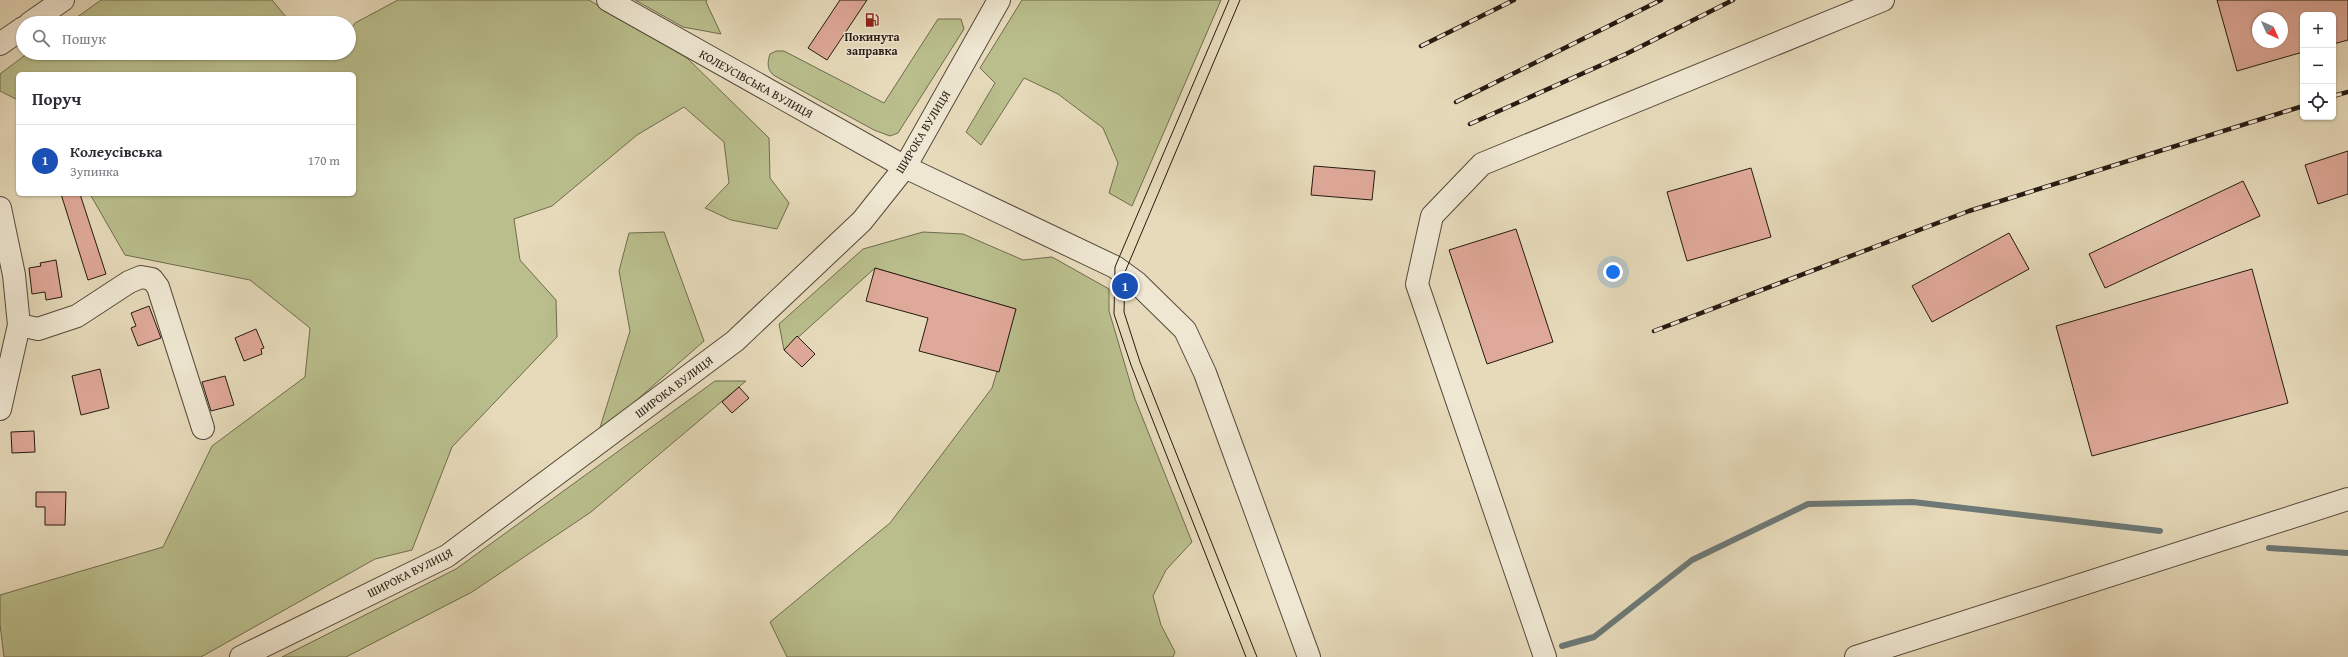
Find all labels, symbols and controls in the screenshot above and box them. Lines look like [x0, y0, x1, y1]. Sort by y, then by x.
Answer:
fuel station icon: Покинута заправка [864, 12, 880, 28]
north arrow [2252, 12, 2288, 48]
map controls [2300, 12, 2336, 120]
button: + [2300, 12, 2336, 48]
search box [16, 16, 356, 60]
icon: search [30, 27, 52, 49]
text: Пошук [62, 28, 106, 49]
place label: Покинута заправка [844, 28, 900, 59]
street label: КОЛЕУСІВСЬКА ВУЛИЦЯ [696, 45, 816, 122]
button: − [2300, 48, 2336, 84]
button: locate [2300, 84, 2336, 120]
text: Поруч [32, 86, 81, 111]
street label: ШИРОКА ВУЛИЦЯ [891, 87, 954, 176]
text: Колеусівська [70, 141, 162, 162]
text: 1 [42, 151, 48, 170]
text: 170 m [308, 151, 340, 170]
text: Зупинка [70, 162, 119, 181]
your location [1603, 262, 1623, 282]
pin: 1 [1112, 271, 1138, 301]
street label: ШИРОКА ВУЛИЦЯ [631, 352, 716, 422]
street label: ШИРОКА ВУЛИЦЯ [364, 544, 455, 601]

